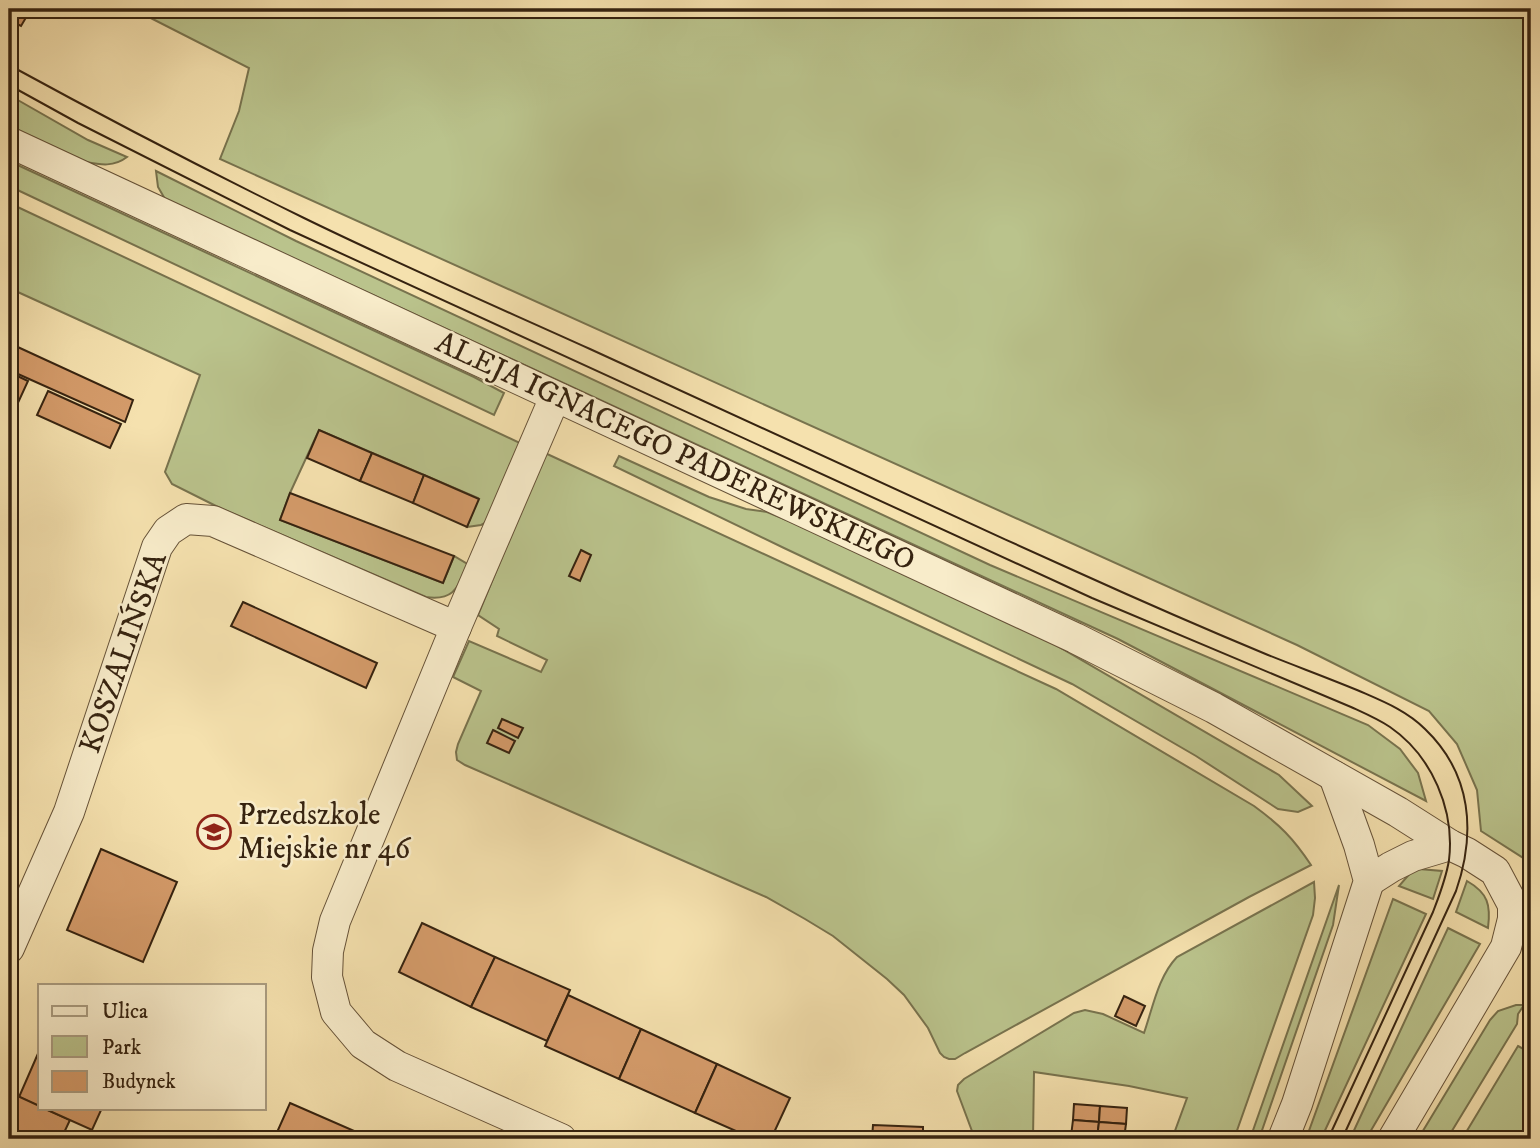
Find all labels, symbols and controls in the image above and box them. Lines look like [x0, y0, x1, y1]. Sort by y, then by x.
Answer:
street label: ALEJA IGNACEGO PADEREWSKIEGO [429, 324, 921, 580]
street label: KOSZALIŃSKA [70, 546, 176, 758]
place label: Przedszkole Miejskie nr 46 [238, 797, 412, 868]
school or university icon: Przedszkole Miejskie nr 46 [195, 813, 233, 851]
legend [38, 984, 266, 1110]
text: Ulica [102, 999, 148, 1025]
text: Park [102, 1035, 142, 1061]
text: Budynek [102, 1069, 176, 1095]

